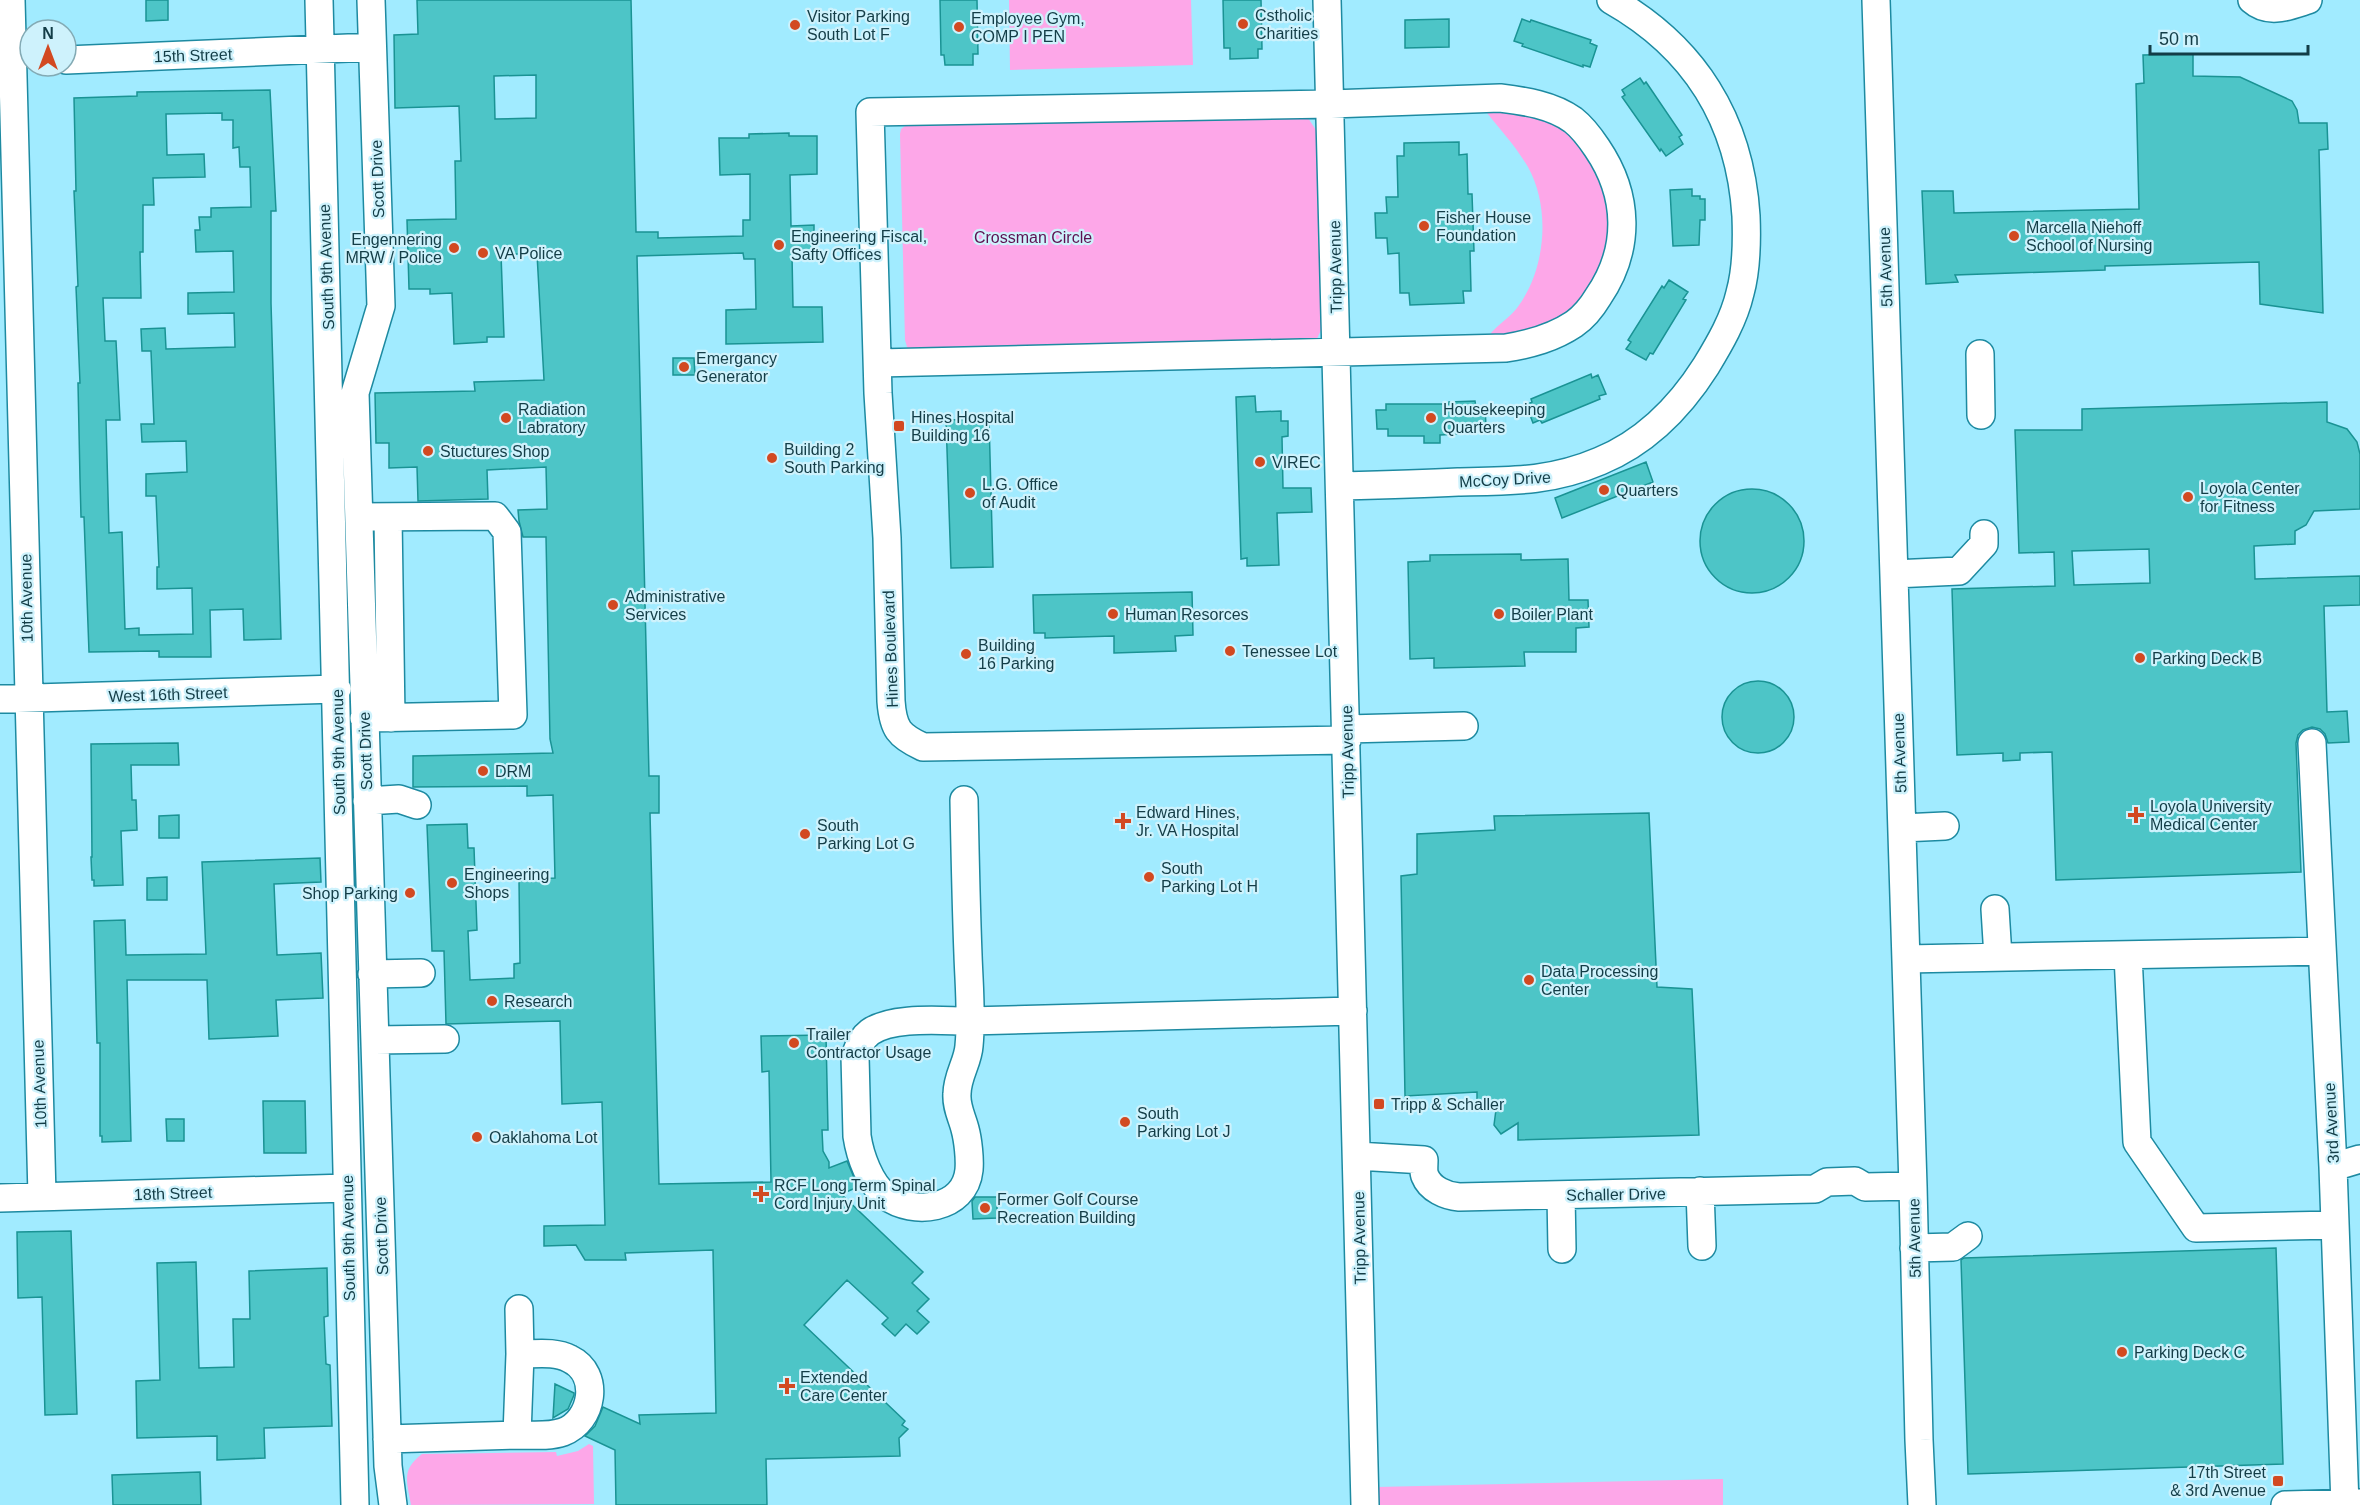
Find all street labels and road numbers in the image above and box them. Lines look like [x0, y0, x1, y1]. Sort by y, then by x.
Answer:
street label: 15th Street [154, 46, 233, 65]
street label: Scott Drive [368, 139, 387, 218]
street label: South 9th Avenue [316, 204, 337, 330]
street label: Tripp Avenue [1326, 220, 1345, 314]
street label: 5th Avenue [1876, 227, 1895, 307]
street label: McCoy Drive [1459, 469, 1551, 490]
street label: 10th Avenue [17, 553, 36, 642]
street label: Hines Boulevard [880, 590, 901, 708]
street label: West 16th Street [108, 684, 228, 705]
street label: South 9th Avenue [329, 689, 348, 815]
street label: Tripp Avenue [1338, 705, 1357, 799]
street label: Scott Drive [356, 711, 375, 790]
street label: 5th Avenue [1890, 713, 1909, 793]
street label: 10th Avenue [29, 1039, 50, 1129]
street label: 3rd Avenue [2321, 1082, 2342, 1164]
street label: South 9th Avenue [339, 1175, 358, 1301]
street label: 18th Street [134, 1184, 213, 1203]
street label: Schaller Drive [1566, 1185, 1666, 1204]
street label: Tripp Avenue [1350, 1191, 1369, 1285]
street label: Scott Drive [372, 1196, 391, 1275]
street label: 5th Avenue [1905, 1198, 1924, 1278]

